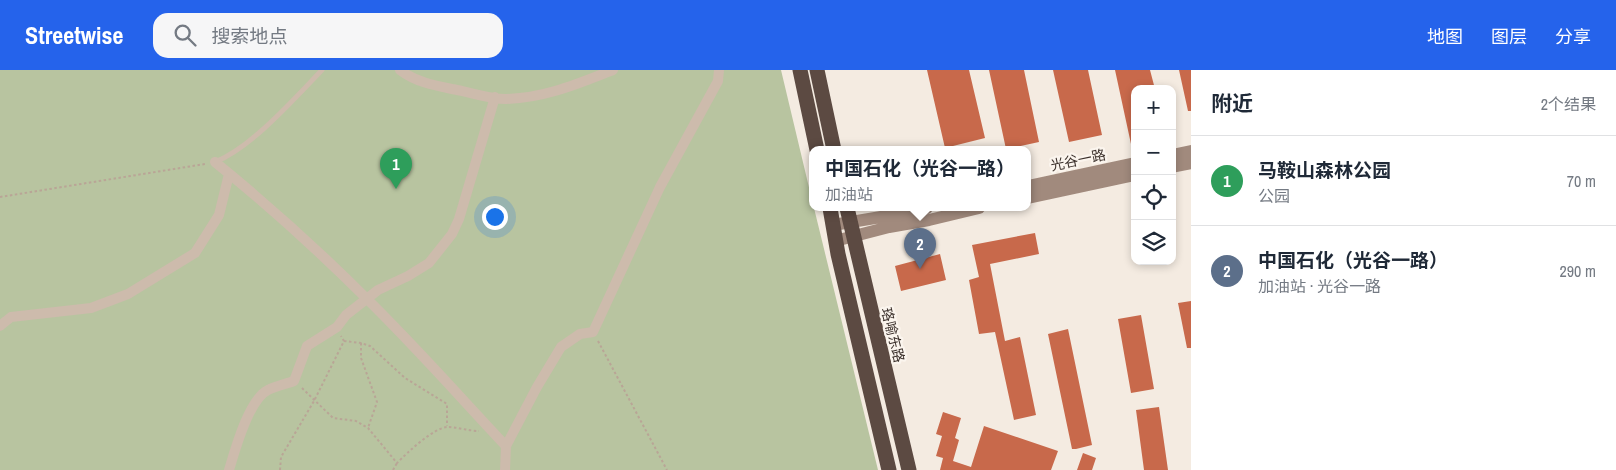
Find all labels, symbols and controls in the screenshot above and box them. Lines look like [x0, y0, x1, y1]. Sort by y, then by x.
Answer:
search box [153, 13, 503, 58]
text: Streetwise [25, 19, 123, 51]
icon: search [171, 21, 199, 49]
text: 搜索地点 [211, 23, 287, 49]
text: 地图 [1427, 24, 1463, 49]
text: 图层 [1491, 24, 1527, 49]
text: 分享 [1555, 24, 1591, 49]
map controls [1131, 85, 1176, 265]
button: + [1131, 85, 1176, 130]
text: 附近 [1211, 89, 1253, 118]
text: 2个结果 [1541, 93, 1596, 115]
button: − [1131, 130, 1176, 175]
street label: 光谷一路 [1049, 145, 1107, 175]
popup [809, 146, 1031, 211]
pin: 1 [380, 148, 412, 189]
text: 中国石化（光谷一路） [825, 155, 1015, 181]
text: 马鞍山森林公园 [1258, 157, 1391, 183]
text: 1 [1223, 170, 1231, 192]
text: 70 m [1567, 170, 1596, 192]
button: locate [1131, 175, 1176, 220]
text: 加油站 [825, 183, 873, 205]
text: 公园 [1258, 185, 1290, 207]
your location [482, 204, 508, 230]
button: layers [1131, 220, 1176, 265]
pin: 2 [904, 228, 936, 269]
text: 中国石化（光谷一路） [1258, 247, 1448, 273]
text: 2 [1223, 260, 1231, 282]
text: 290 m [1560, 260, 1596, 282]
text: 加油站 · 光谷一路 [1258, 275, 1381, 297]
street label: 珞喻东路 [877, 306, 909, 364]

